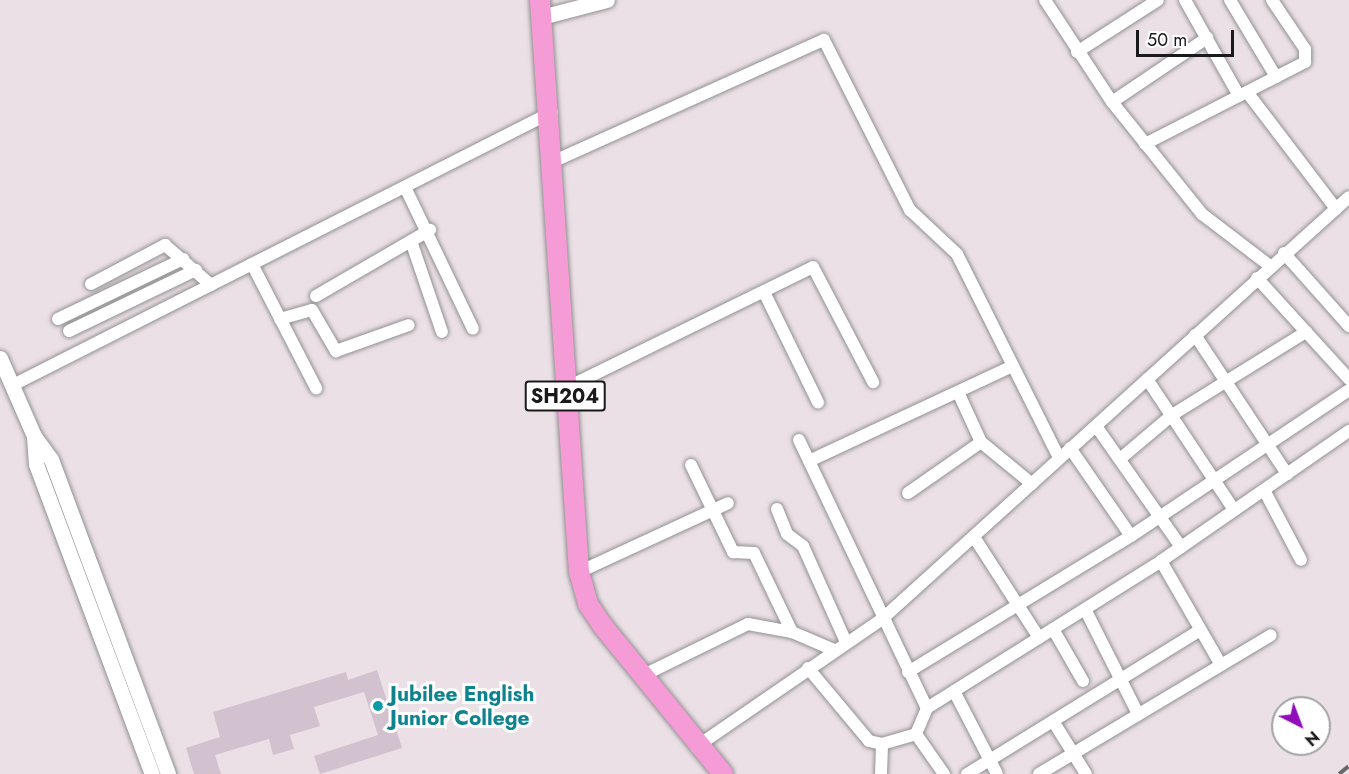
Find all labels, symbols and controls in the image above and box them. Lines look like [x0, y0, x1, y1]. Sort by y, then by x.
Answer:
scale bar [1139, 18, 1236, 56]
text: 50 m [1147, 27, 1187, 53]
road number: SH204 [524, 379, 606, 413]
place label: Jubilee English Junior College [390, 681, 534, 731]
north arrow [1271, 696, 1331, 756]
marker: Jubilee English Junior College [371, 699, 385, 713]
text: N [1300, 725, 1324, 751]

